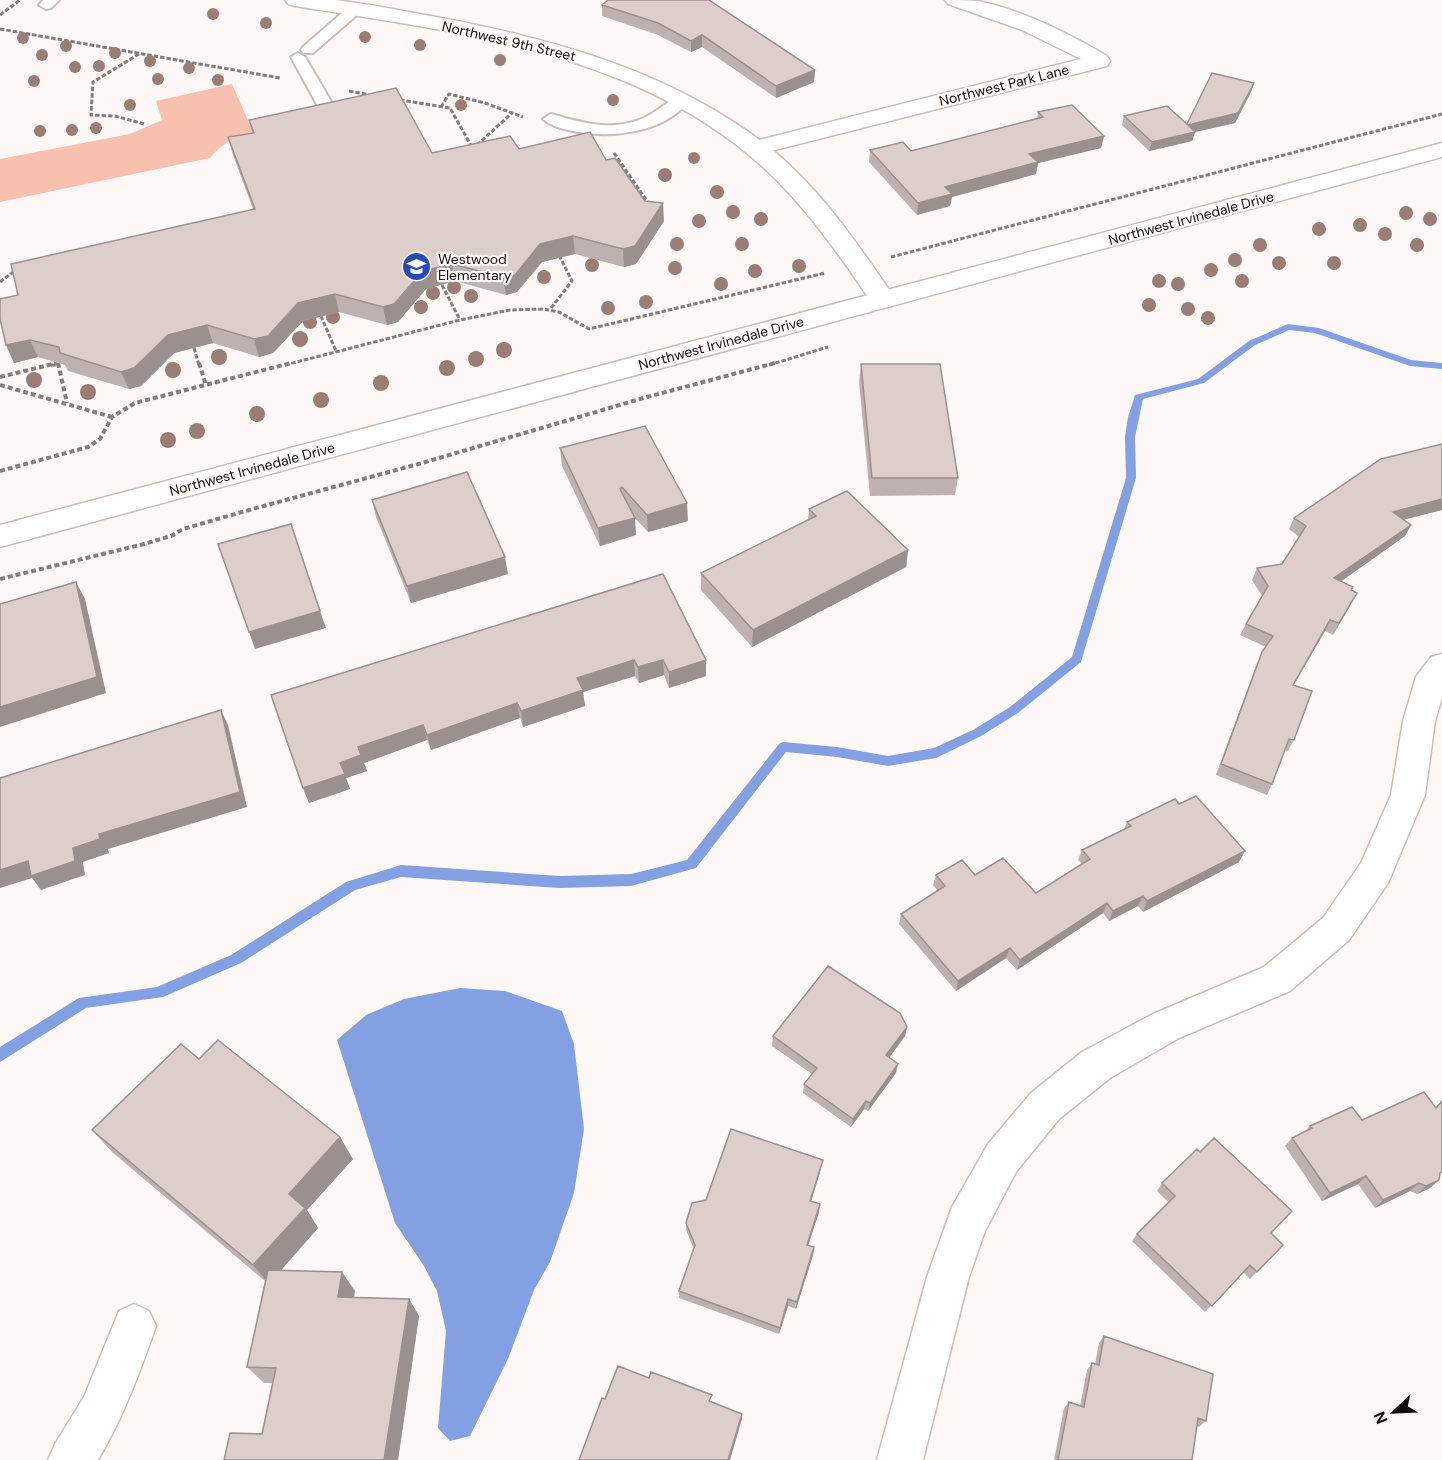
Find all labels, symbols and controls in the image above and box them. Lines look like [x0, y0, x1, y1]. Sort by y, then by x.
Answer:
street label: Northwest 9th Street [440, 17, 578, 65]
street label: Northwest Park Lane [937, 60, 1071, 110]
street label: Northwest Irvinedale Drive [1106, 187, 1276, 249]
place label: Westwood Elementary [438, 250, 512, 284]
school or university icon: Westwood Elementary [401, 251, 433, 283]
street label: Northwest Irvinedale Drive [636, 312, 806, 374]
street label: Northwest Irvinedale Drive [167, 438, 337, 500]
north arrow [1364, 1382, 1424, 1442]
text: N [1369, 1408, 1393, 1427]

